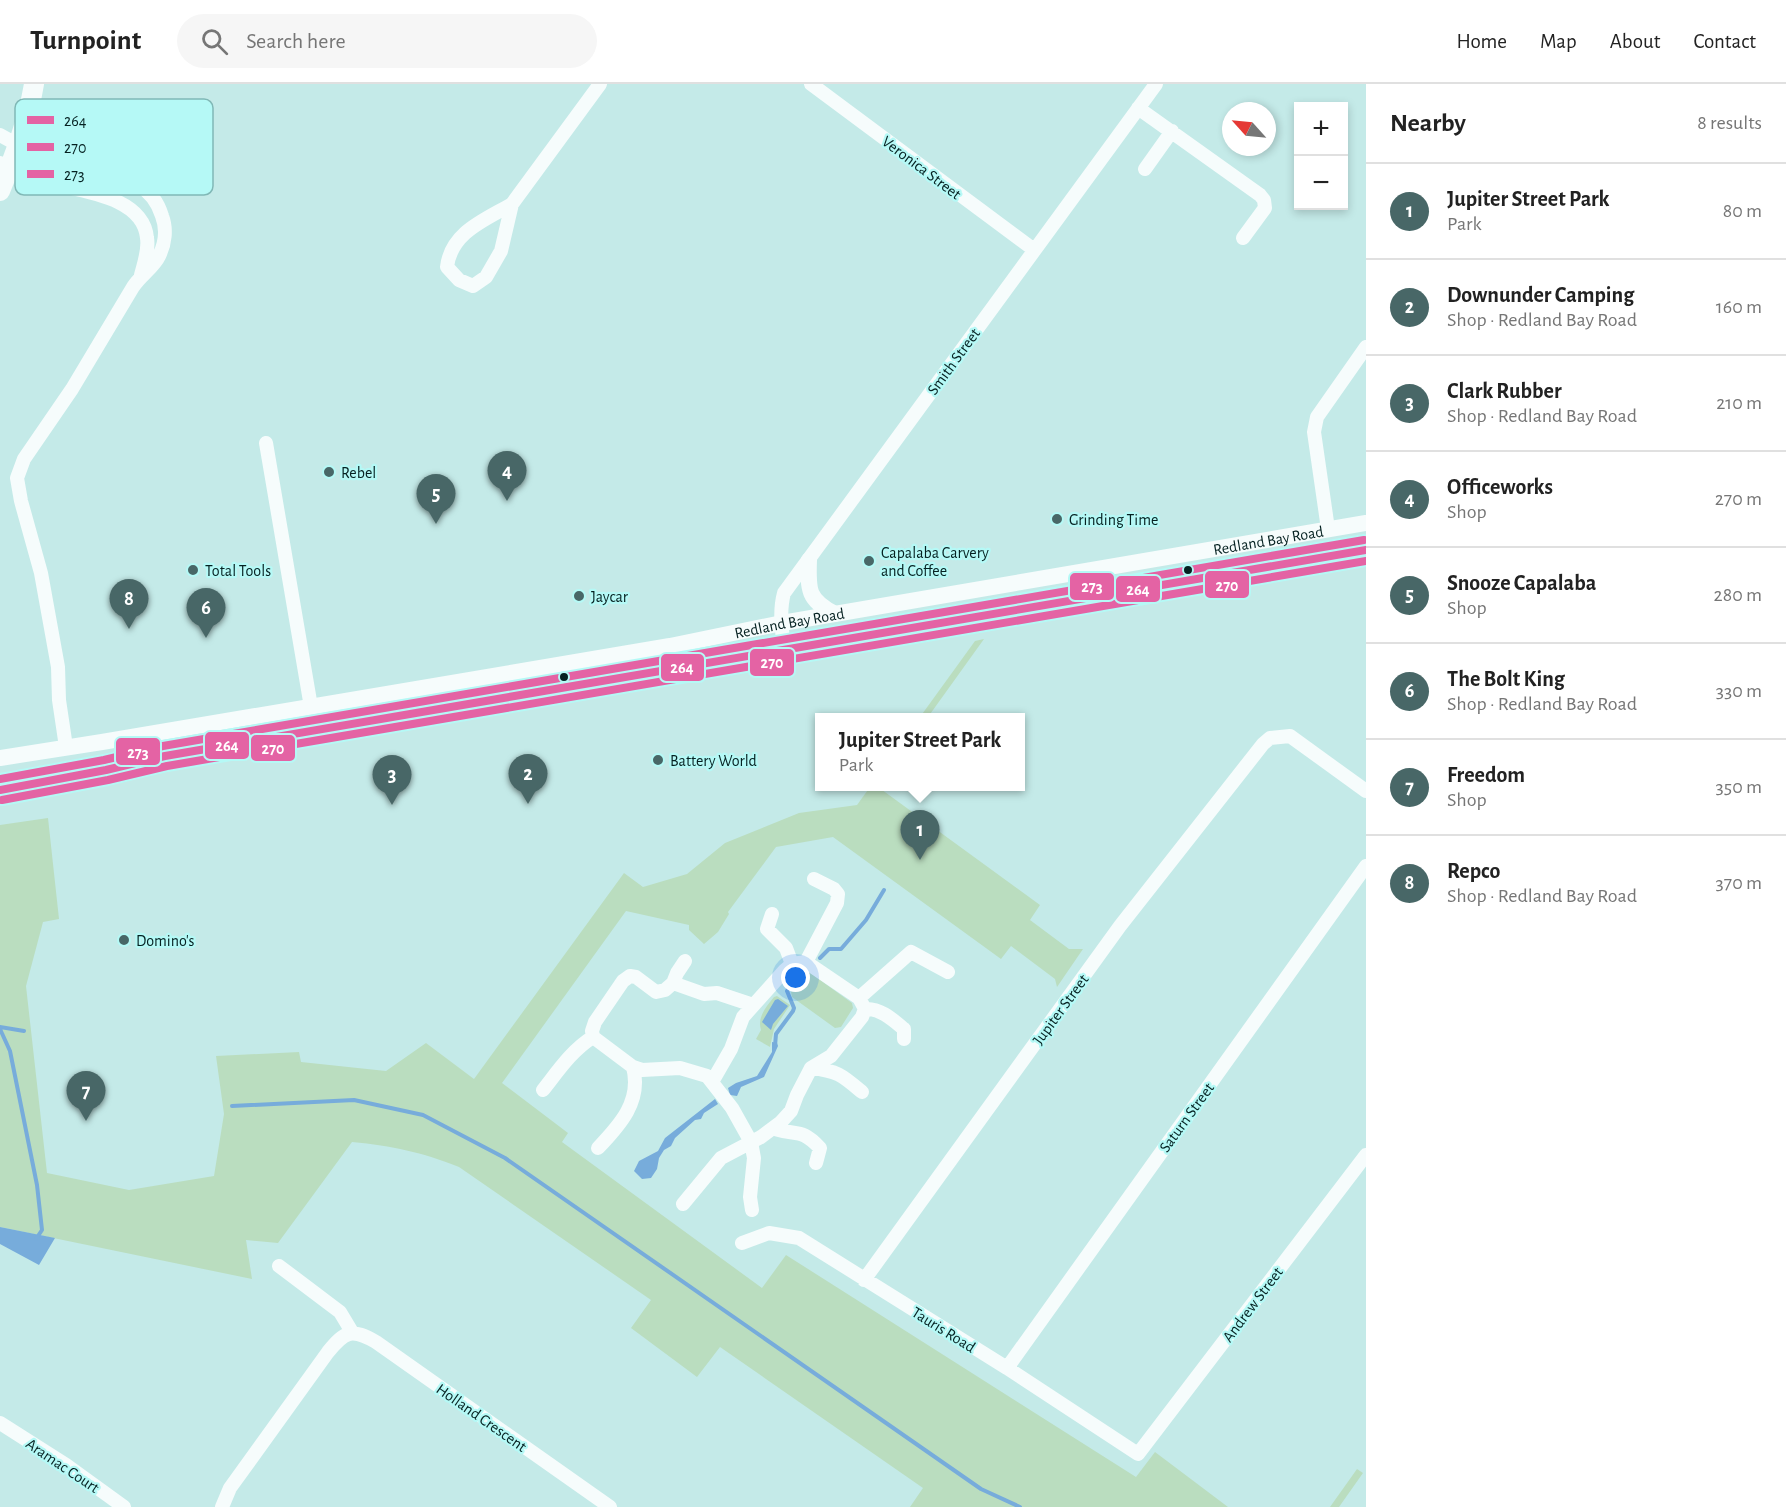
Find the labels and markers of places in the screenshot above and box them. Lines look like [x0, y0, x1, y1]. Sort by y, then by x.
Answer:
pin: 4 [488, 452, 526, 501]
marker: Rebel [322, 465, 336, 479]
place label: Rebel [341, 465, 376, 481]
pin: 5 [416, 474, 456, 524]
marker: Grinding Time [1050, 512, 1064, 526]
place label: Grinding Time [1069, 512, 1158, 528]
place label: Capalaba Carvery and Coffee [881, 545, 989, 579]
marker: Capalaba Carvery and Coffee [862, 554, 876, 568]
marker: Total Tools [186, 563, 200, 577]
place label: Total Tools [205, 563, 271, 579]
unlabelled marker [1182, 564, 1194, 576]
pin: 8 [110, 580, 148, 629]
pin: 6 [186, 588, 226, 638]
marker: Jaycar [572, 589, 586, 603]
place label: Jaycar [591, 589, 629, 606]
unlabelled marker [558, 671, 570, 683]
marker: Battery World [651, 753, 665, 767]
place label: Battery World [670, 753, 757, 770]
pin: 2 [508, 754, 548, 804]
pin: 3 [372, 756, 412, 805]
pin: 1 [900, 810, 940, 860]
marker: Domino's [117, 933, 131, 947]
place label: Domino's [136, 933, 195, 949]
pin: 7 [66, 1072, 106, 1121]

